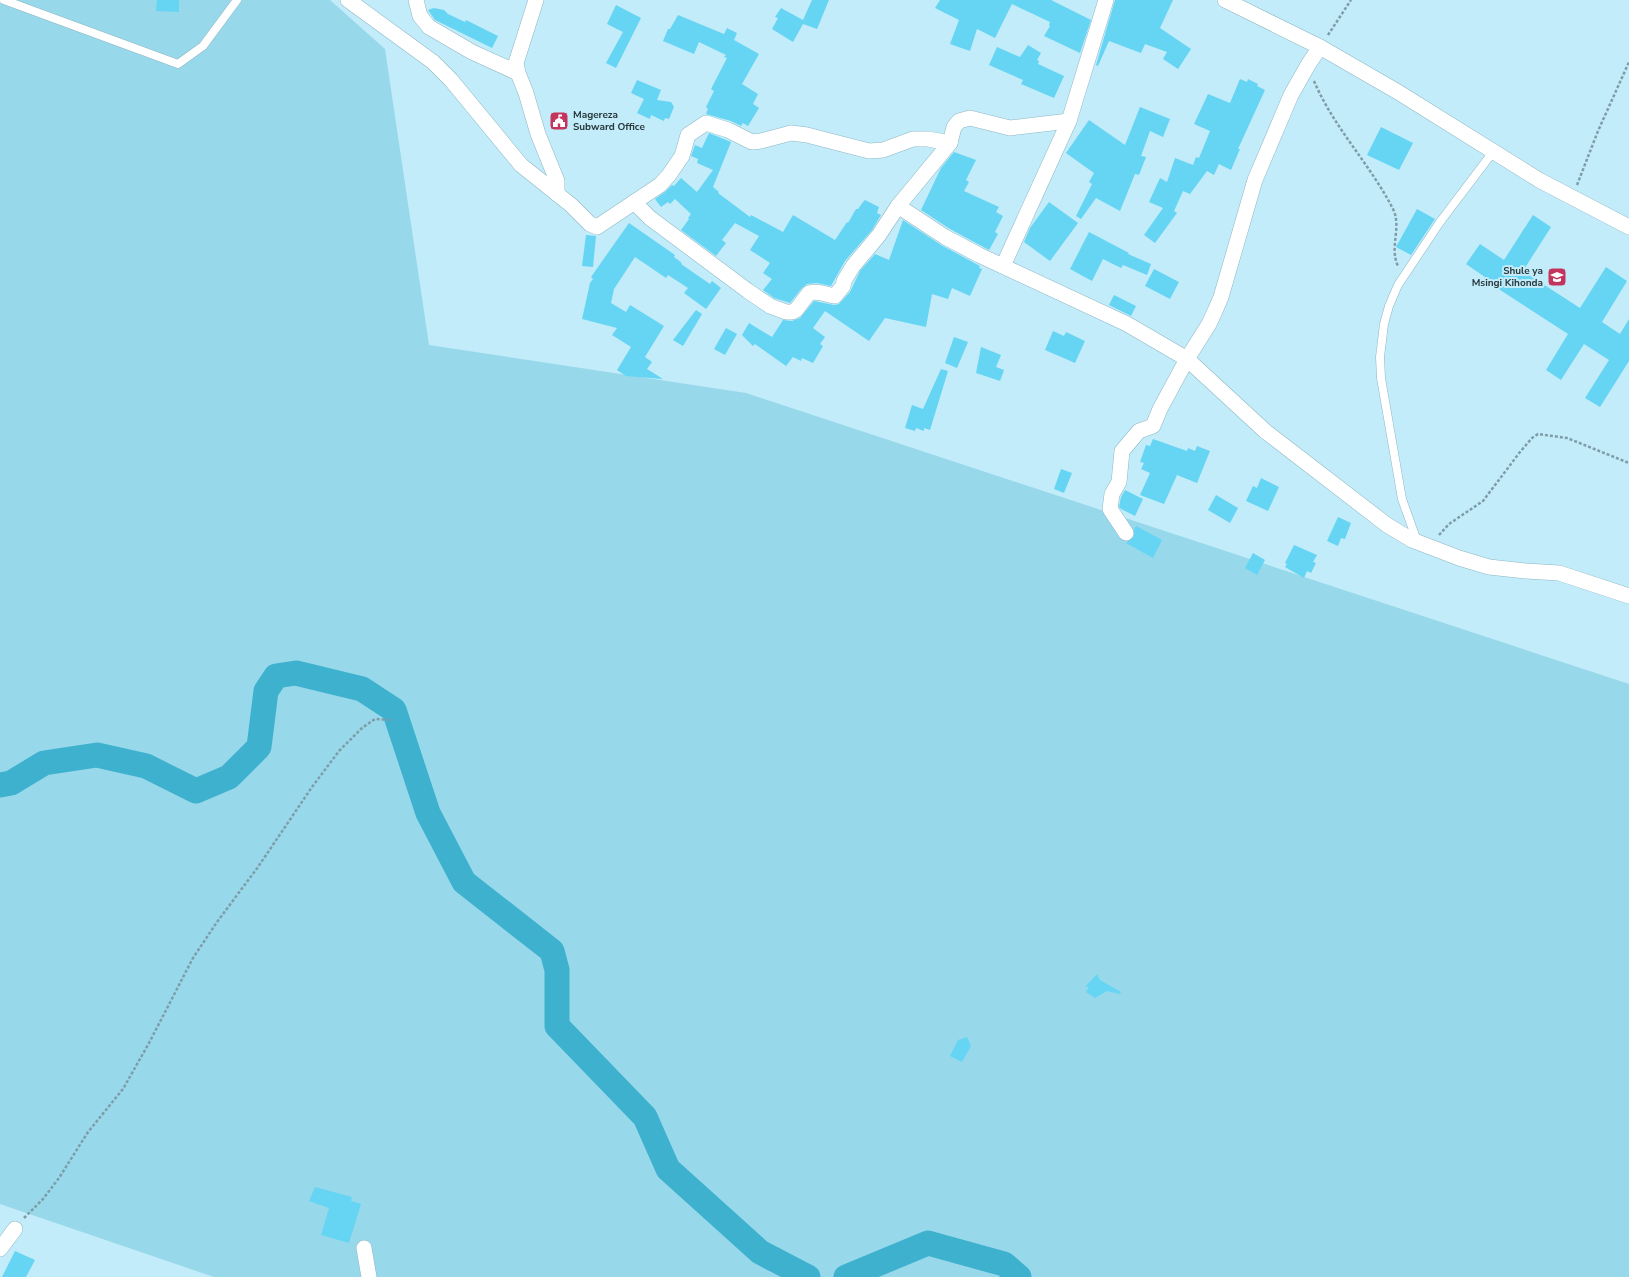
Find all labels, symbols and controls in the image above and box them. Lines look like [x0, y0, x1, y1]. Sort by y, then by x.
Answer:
place label: Magereza Subward Office [573, 108, 645, 134]
public building icon: Magereza Subward Office [548, 110, 570, 132]
place label: Shule ya Msingi Kihonda [1472, 264, 1543, 290]
school or university icon: Shule ya Msingi Kihonda [1546, 266, 1568, 288]

